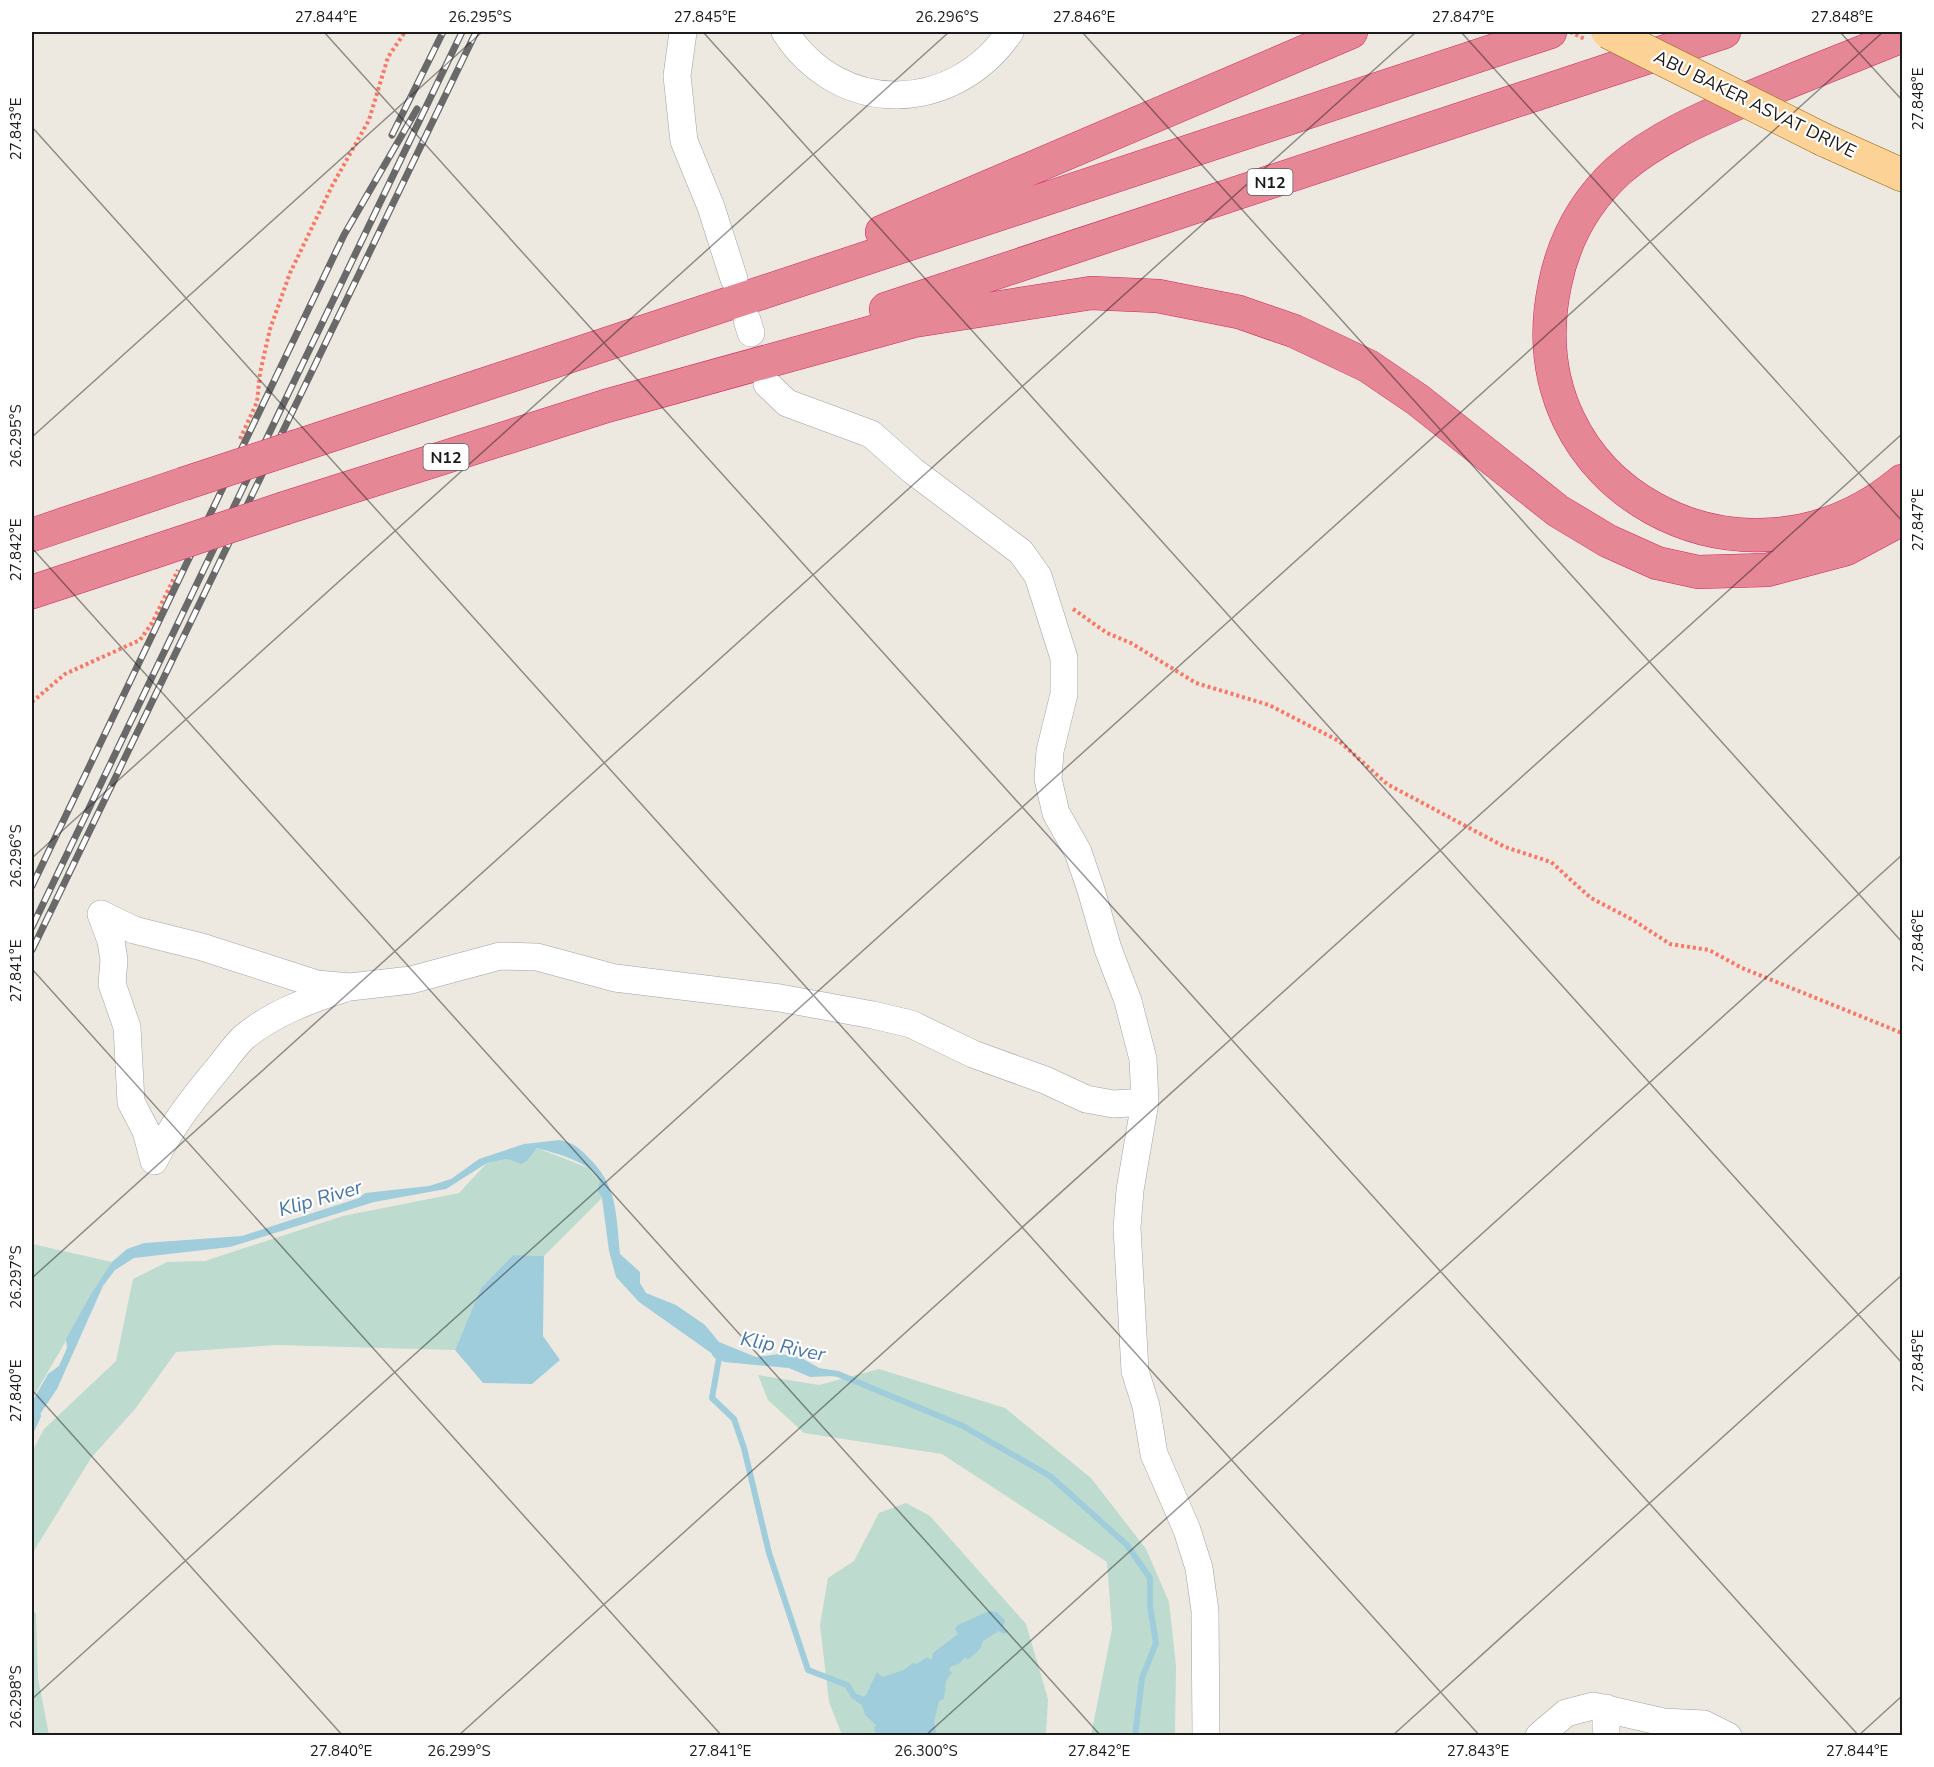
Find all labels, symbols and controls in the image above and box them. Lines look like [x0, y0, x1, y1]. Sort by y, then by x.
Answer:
text: 27.844°E [295, 7, 357, 27]
text: 26.295°S [448, 7, 512, 27]
text: 27.845°E [674, 7, 736, 27]
text: 26.296°S [915, 7, 979, 27]
text: 27.846°E [1053, 7, 1115, 27]
text: 27.847°E [1432, 7, 1494, 27]
text: 27.848°E [1811, 7, 1873, 27]
street label: ABU BAKER ASVAT DRIVE [1650, 45, 1860, 163]
text: 27.848°E [1908, 68, 1928, 130]
text: 27.843°E [6, 98, 26, 160]
road number: N12 [1248, 169, 1292, 195]
text: 26.295°S [6, 404, 26, 468]
road number: N12 [424, 444, 468, 470]
text: 27.847°E [1908, 489, 1928, 551]
text: 27.842°E [6, 519, 26, 581]
text: 26.296°S [6, 824, 26, 888]
text: 27.846°E [1908, 910, 1928, 972]
text: 27.841°E [6, 940, 26, 1002]
water label: Klip River [275, 1173, 366, 1223]
text: 26.297°S [6, 1245, 26, 1309]
water label: Klip River [738, 1325, 828, 1368]
text: 27.845°E [1908, 1330, 1928, 1392]
text: 27.840°E [6, 1360, 26, 1422]
text: 26.298°S [6, 1665, 26, 1729]
text: 27.840°E [310, 1741, 372, 1761]
text: 26.299°S [427, 1741, 491, 1761]
text: 27.841°E [689, 1741, 751, 1761]
text: 26.300°S [894, 1741, 958, 1761]
text: 27.842°E [1068, 1741, 1130, 1761]
text: 27.843°E [1447, 1741, 1509, 1761]
text: 27.844°E [1826, 1741, 1888, 1761]

